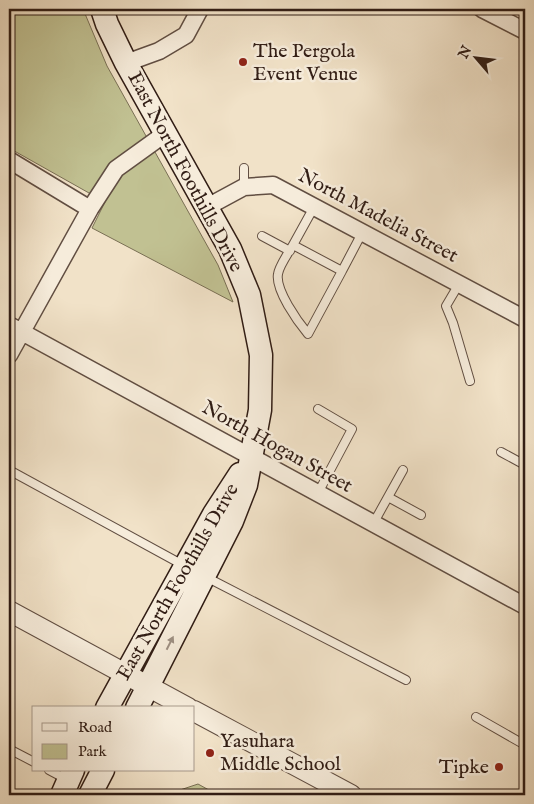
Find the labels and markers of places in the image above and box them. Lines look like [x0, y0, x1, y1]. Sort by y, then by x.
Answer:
place label: The Pergola Event Venue [253, 39, 358, 87]
marker: The Pergola Event Venue [237, 56, 249, 68]
place label: Yasuhara Middle School [220, 729, 341, 777]
marker: Yasuhara Middle School [204, 747, 216, 759]
place label: Tipke [439, 755, 489, 780]
marker: Tipke [493, 761, 505, 773]

